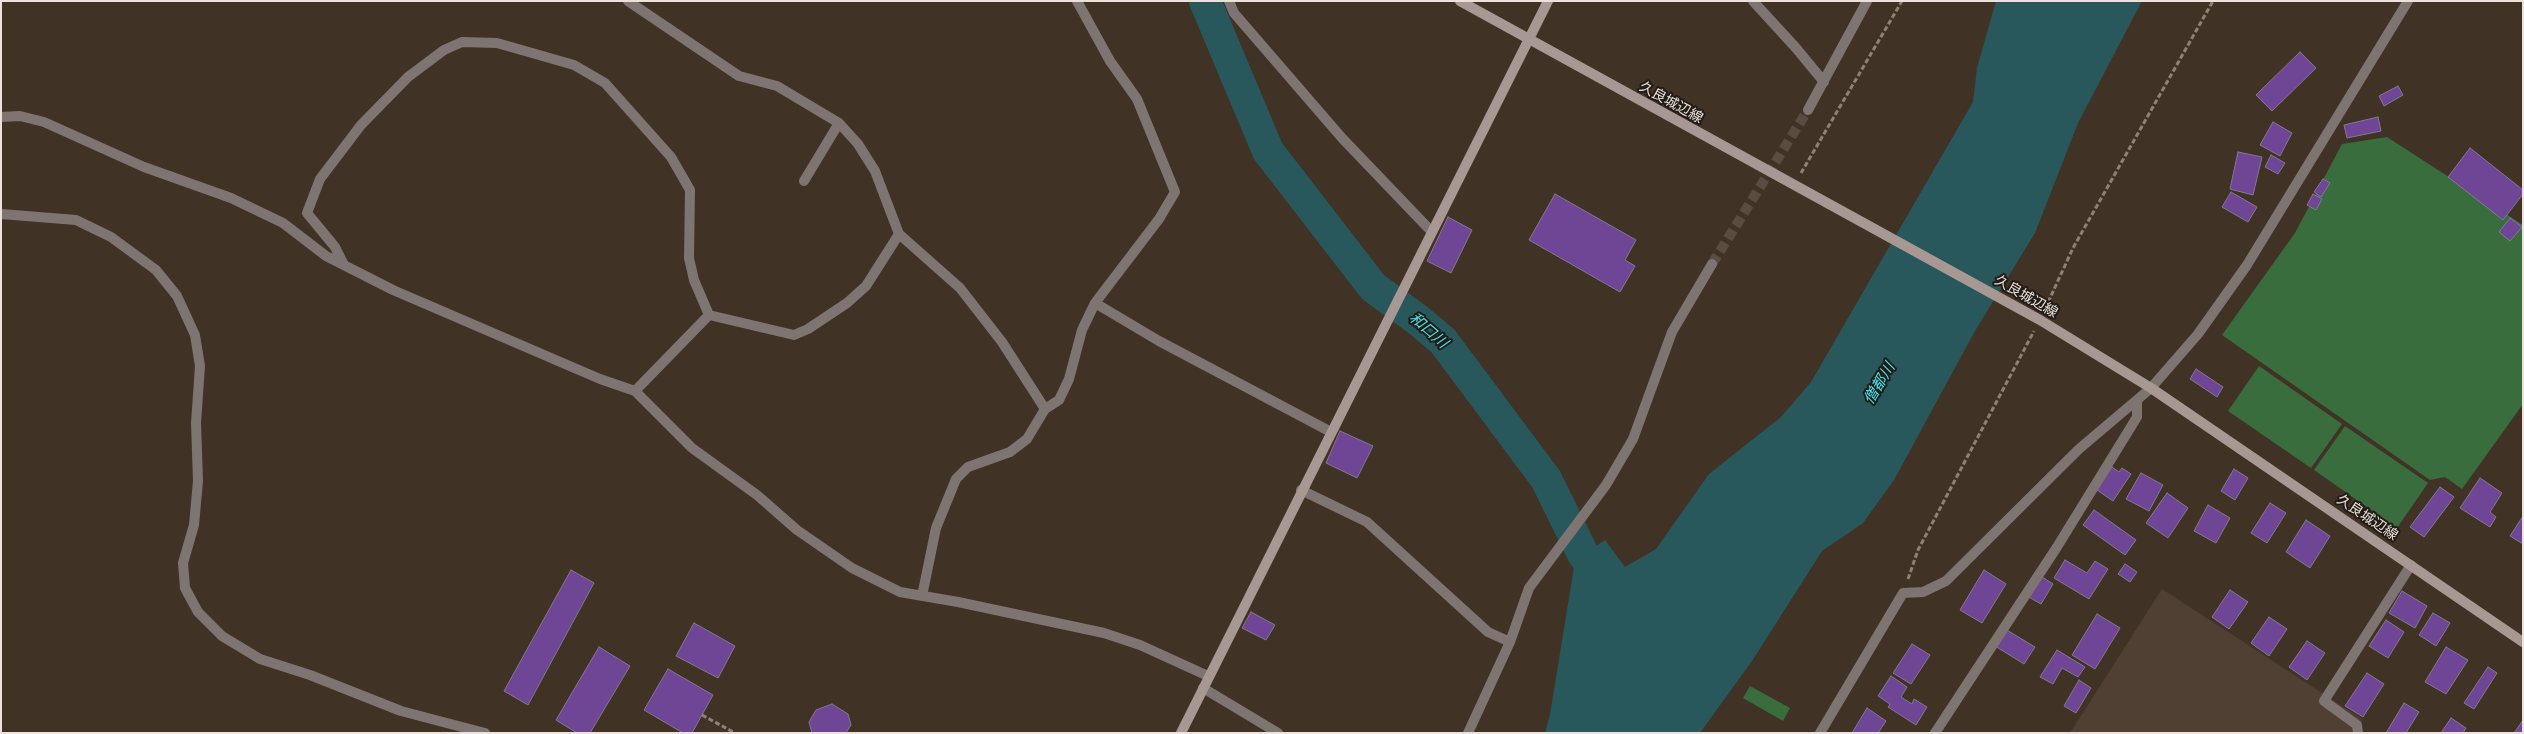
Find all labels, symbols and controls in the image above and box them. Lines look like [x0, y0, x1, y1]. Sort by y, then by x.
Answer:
street label: 久良城辺線 [1636, 79, 1706, 127]
street label: 久良城辺線 [1991, 272, 2061, 322]
water label: 和口川 [1405, 309, 1451, 353]
water label: 僧都川 [1861, 360, 1899, 408]
street label: 久良城辺線 [2333, 491, 2401, 545]

